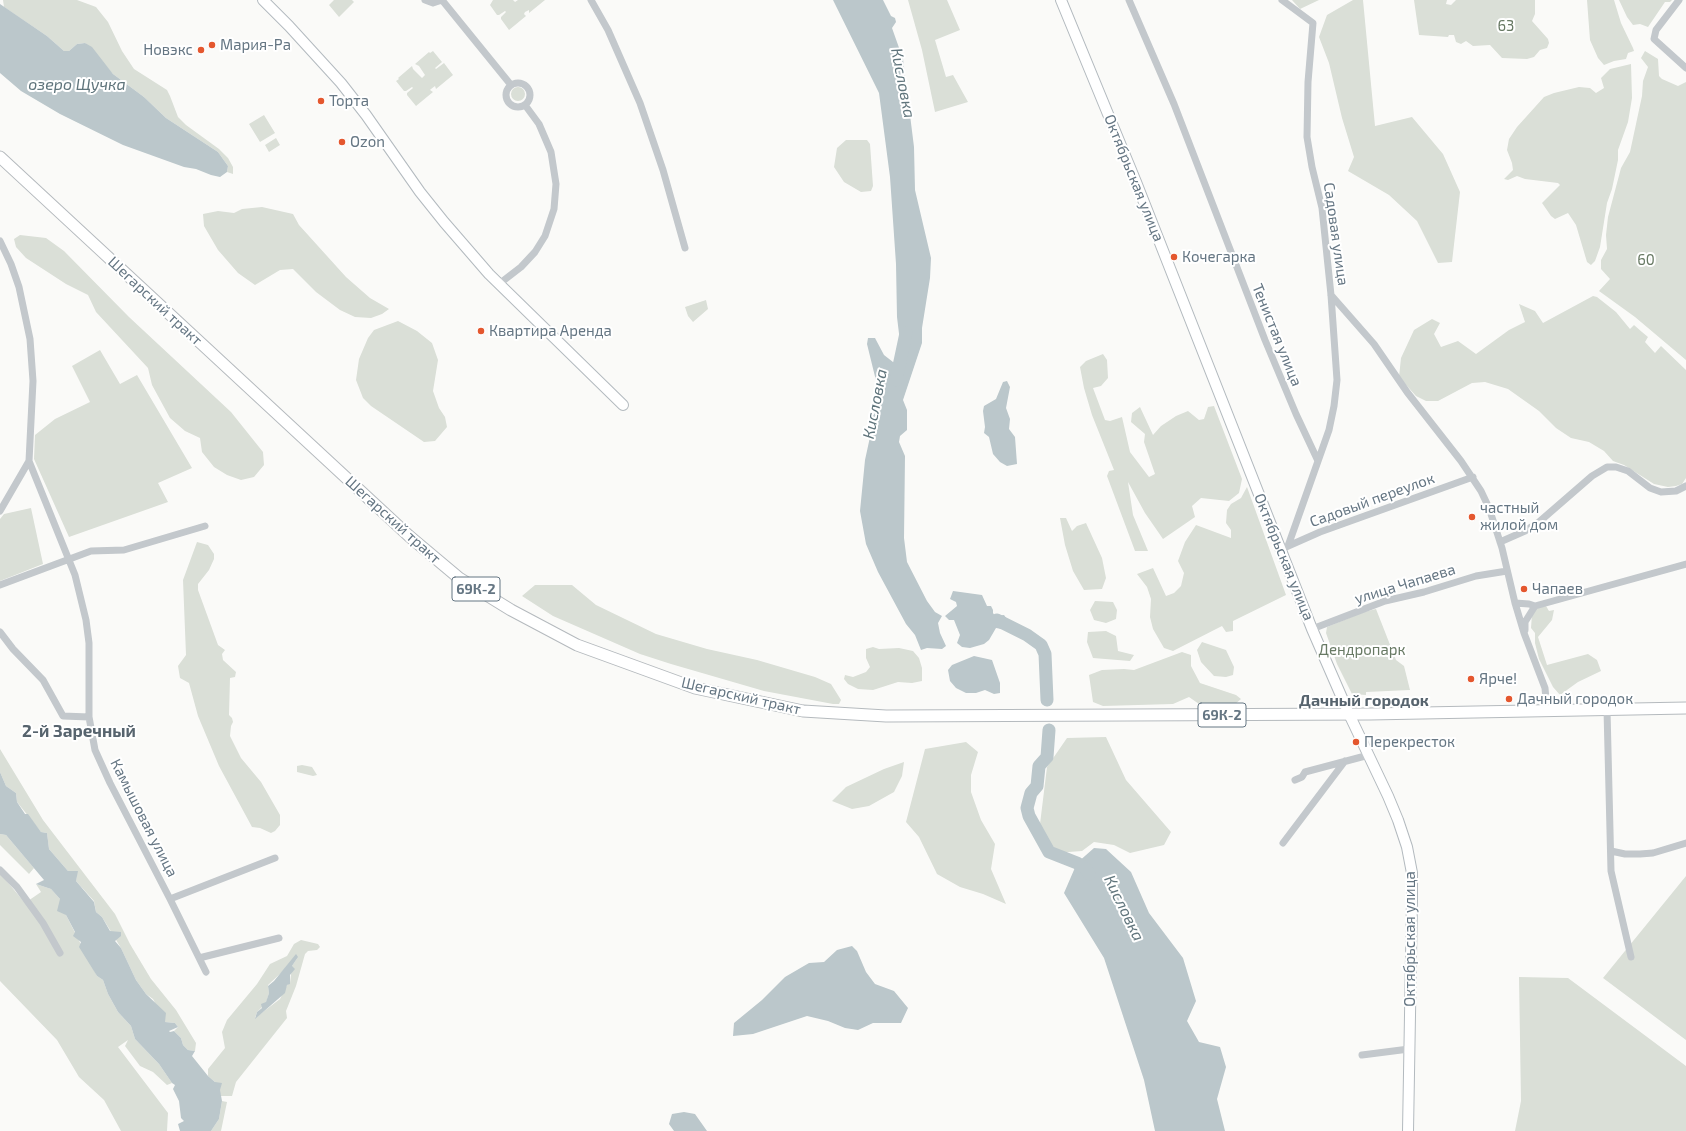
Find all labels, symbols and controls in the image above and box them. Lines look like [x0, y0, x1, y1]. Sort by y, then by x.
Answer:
park label: 63 [1498, 17, 1514, 35]
place label: Мария-Ра [220, 36, 291, 54]
marker: Мария-Ра [207, 40, 217, 50]
place label: Новэкс [143, 41, 193, 59]
marker: Новэкс [196, 45, 206, 55]
water label: Кисловка [887, 46, 919, 120]
water label: озеро Щучка [28, 75, 126, 95]
place label: Торта [329, 92, 369, 110]
marker: Торта [316, 96, 326, 106]
street label: Октябрьская улица [1100, 112, 1168, 244]
place label: Ozon [350, 133, 385, 151]
marker: Ozon [337, 137, 347, 147]
street label: Садовая улица [1320, 181, 1352, 287]
place label: Кочегарка [1182, 248, 1256, 266]
park label: 60 [1637, 251, 1655, 269]
marker: Кочегарка [1169, 252, 1179, 262]
street label: Шегарский тракт [104, 253, 206, 349]
street label: Тенистая улица [1248, 281, 1306, 389]
place label: Квартира Аренда [489, 322, 612, 340]
marker: Квартира Аренда [476, 326, 486, 336]
water label: Кисловка [859, 367, 891, 441]
street label: Садовый переулок [1307, 469, 1437, 531]
street label: Шегарский тракт [342, 472, 444, 568]
street label: Октябрьская улица [1250, 491, 1318, 623]
place label: частный жилой дом [1480, 499, 1558, 534]
marker: частный жилой дом [1467, 512, 1477, 522]
street label: улица Чапаева [1352, 560, 1458, 608]
road number: 69К-2 [452, 577, 500, 601]
place label: Чапаев [1532, 580, 1583, 598]
marker: Чапаев [1519, 584, 1529, 594]
park label: Дендропарк [1318, 641, 1406, 659]
place label: Ярче! [1479, 670, 1517, 688]
street label: Шегарский тракт [679, 673, 803, 719]
marker: Ярче! [1466, 674, 1476, 684]
place label: Дачный городок [1517, 690, 1633, 708]
district label: Дачный городок [1299, 691, 1429, 711]
marker: Дачный городок [1504, 694, 1514, 704]
road number: 69К-2 [1198, 703, 1246, 727]
district label: 2-й Заречный [22, 721, 136, 741]
place label: Перекресток [1364, 733, 1455, 751]
marker: Перекресток [1351, 737, 1361, 747]
street label: Камышовая улица [106, 756, 182, 880]
street label: Октябрьская улица [1401, 871, 1419, 1007]
water label: Кисловка [1100, 872, 1148, 944]

